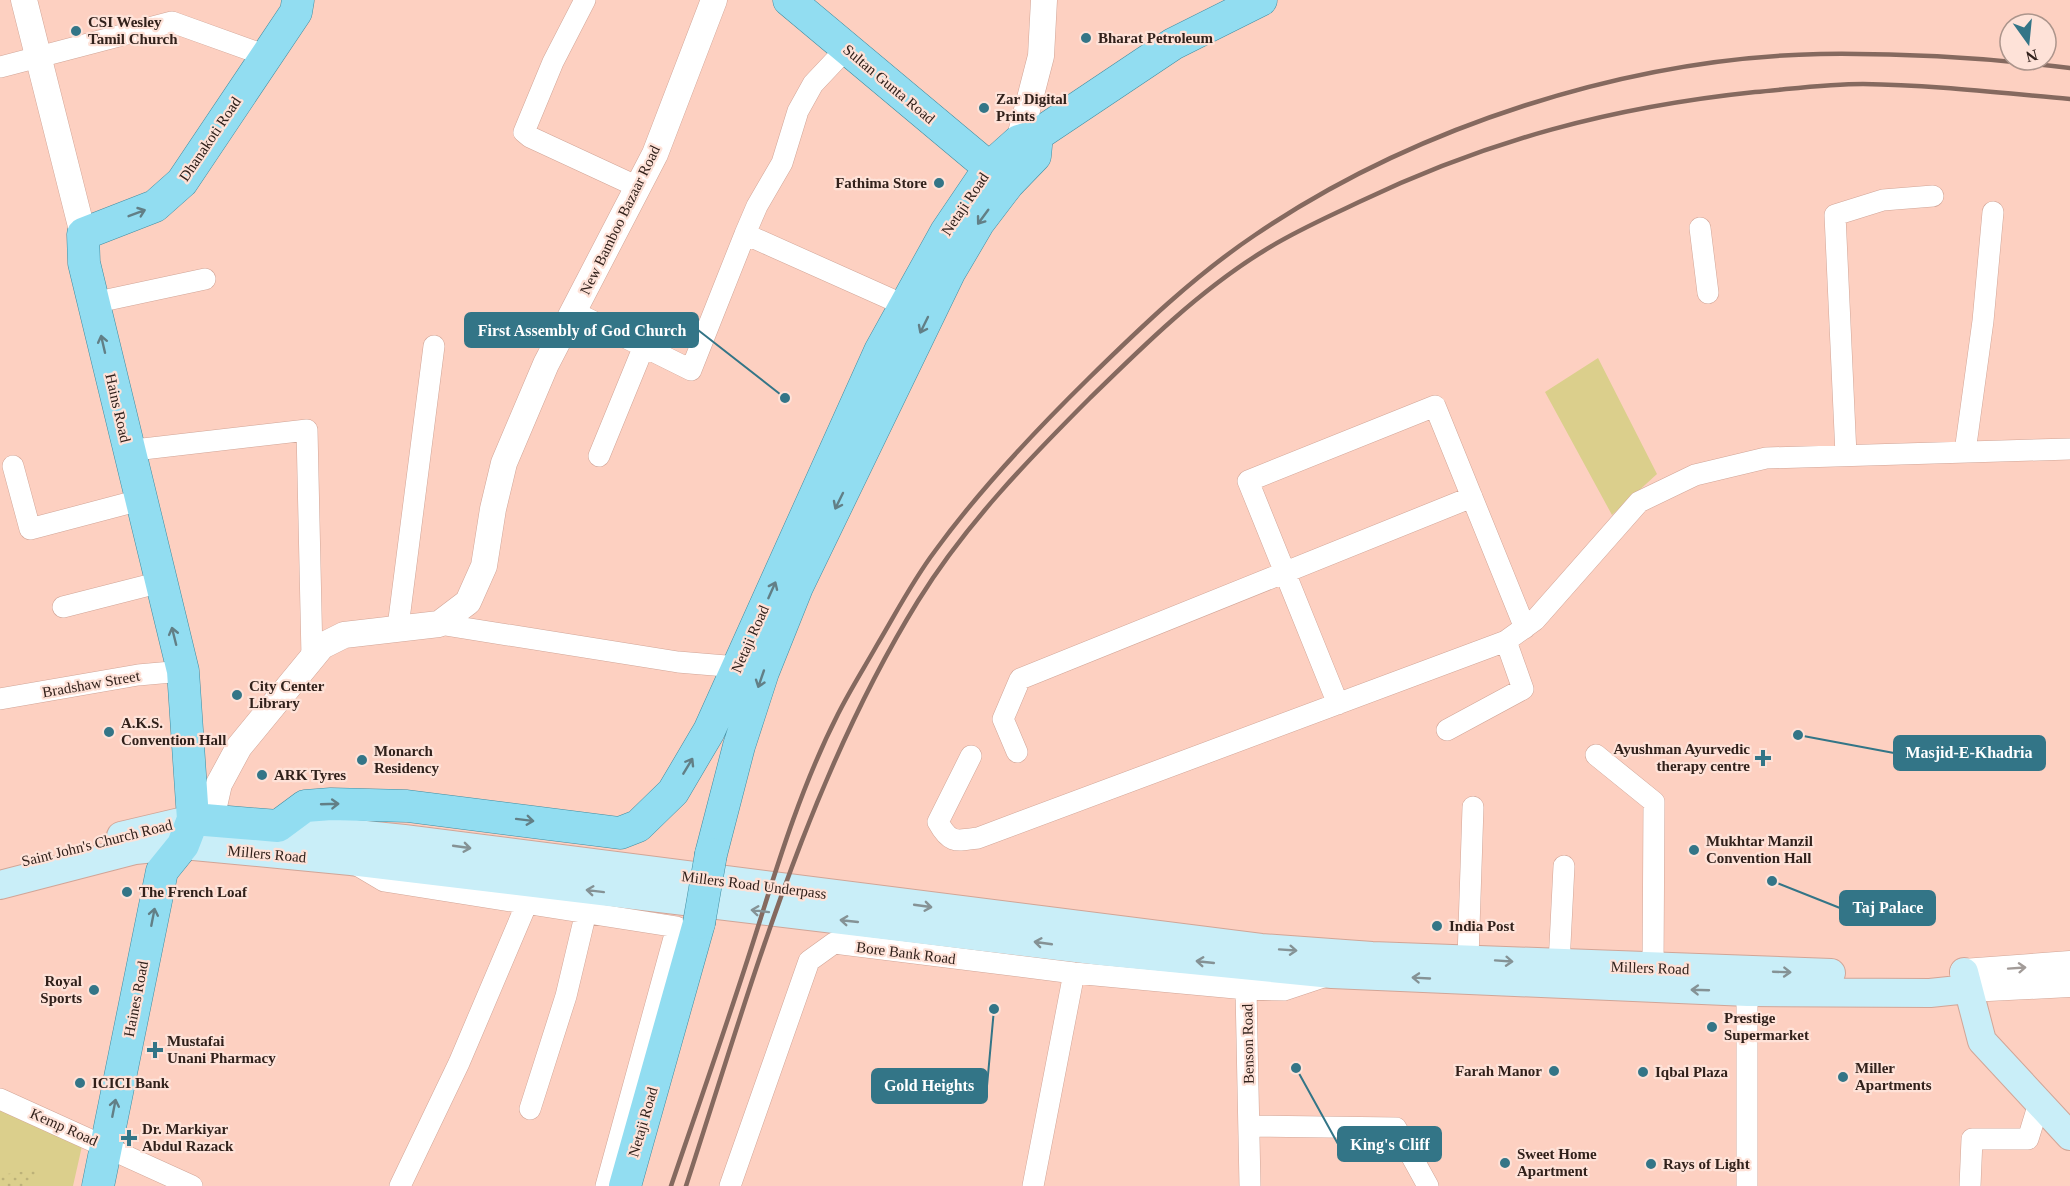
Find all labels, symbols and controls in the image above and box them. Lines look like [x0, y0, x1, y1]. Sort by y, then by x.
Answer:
north arrow [1998, 12, 2058, 72]
place label: CSI Wesley Tamil Church [88, 14, 178, 47]
marker: CSI Wesley Tamil Church [69, 24, 83, 38]
place label: Bharat Petroleum [1098, 30, 1214, 46]
marker: Bharat Petroleum [1079, 31, 1093, 45]
street label: Sultan Gunta Road [840, 41, 938, 127]
text: N [2024, 46, 2040, 66]
place label: Zar Digital Prints [996, 91, 1067, 124]
street label: Dhanakoti Road [176, 94, 244, 184]
marker: Zar Digital Prints [977, 101, 991, 115]
street label: New Bamboo Bazaar Road [577, 142, 663, 297]
street label: Netaji Road [938, 169, 992, 238]
place label: Fathima Store [835, 175, 927, 191]
marker: Fathima Store [932, 176, 946, 190]
one-way arrow [127, 207, 146, 218]
one-way arrow [977, 209, 990, 225]
callout: First Assembly of God Church [465, 313, 698, 347]
one-way arrow [917, 316, 929, 334]
text: First Assembly of God Church [478, 322, 686, 340]
one-way arrow [97, 335, 108, 355]
street label: Hains Road [102, 372, 134, 445]
one-way arrow [833, 491, 844, 509]
one-way arrow [767, 581, 779, 599]
street label: Netaji Road [728, 602, 772, 675]
one-way arrow [168, 627, 180, 646]
street label: Bradshaw Street [41, 667, 142, 700]
one-way arrow [755, 669, 766, 688]
place label: City Center Library [249, 678, 325, 711]
marker: City Center Library [230, 688, 244, 702]
place label: A.K.S. Convention Hall [121, 715, 226, 748]
marker: A.K.S. Convention Hall [102, 725, 116, 739]
callout: Masjid-E-Khadria [1894, 736, 2045, 770]
place label: Ayushman Ayurvedic therapy centre [1613, 741, 1750, 774]
place label: Monarch Residency [374, 743, 439, 776]
text: Masjid-E-Khadria [1905, 744, 2033, 762]
marker: Ayushman Ayurvedic therapy centre [1754, 749, 1772, 767]
marker: Monarch Residency [355, 753, 369, 767]
one-way arrow [683, 757, 695, 774]
place label: ARK Tyres [274, 767, 346, 783]
marker: ARK Tyres [255, 768, 269, 782]
one-way arrow [320, 799, 340, 810]
one-way arrow [514, 815, 534, 826]
street label: Saint John's Church Road [20, 816, 175, 869]
place label: Mukhtar Manzil Convention Hall [1706, 833, 1813, 866]
one-way arrow [451, 841, 471, 852]
street label: Millers Road [227, 843, 307, 865]
marker: Mukhtar Manzil Convention Hall [1687, 843, 1701, 857]
street label: Millers Road Underpass [681, 868, 827, 902]
place label: The French Loaf [139, 884, 248, 900]
marker: The French Loaf [120, 885, 134, 899]
one-way arrow [586, 885, 606, 896]
callout: Taj Palace [1840, 891, 1935, 925]
text: Taj Palace [1853, 899, 1923, 917]
one-way arrow [912, 901, 932, 912]
one-way arrow [751, 905, 771, 916]
one-way arrow [148, 908, 159, 927]
one-way arrow [840, 915, 860, 926]
place label: India Post [1449, 918, 1514, 934]
marker: India Post [1430, 919, 1444, 933]
one-way arrow [1033, 938, 1053, 949]
street label: Bore Bank Road [855, 939, 957, 967]
one-way arrow [1277, 945, 1297, 956]
one-way arrow [1493, 955, 1513, 966]
one-way arrow [1196, 956, 1216, 967]
street label: Haines Road [121, 959, 151, 1038]
street label: Millers Road [1610, 959, 1690, 977]
one-way arrow [2006, 962, 2026, 973]
one-way arrow [1772, 966, 1792, 978]
place label: Royal Sports [40, 973, 82, 1006]
one-way arrow [1412, 973, 1432, 984]
marker: Royal Sports [87, 983, 101, 997]
one-way arrow [1691, 985, 1711, 996]
street label: Benson Road [1239, 1003, 1257, 1084]
place label: Prestige Supermarket [1724, 1010, 1809, 1043]
marker: Prestige Supermarket [1705, 1020, 1719, 1034]
place label: Mustafai Unani Pharmacy [167, 1033, 276, 1066]
marker: Mustafai Unani Pharmacy [148, 1043, 162, 1057]
place label: Miller Apartments [1855, 1060, 1932, 1093]
place label: Farah Manor [1455, 1063, 1542, 1079]
marker: Farah Manor [1547, 1064, 1561, 1078]
place label: Iqbal Plaza [1655, 1064, 1728, 1080]
marker: Iqbal Plaza [1636, 1065, 1650, 1079]
callout: Gold Heights [872, 1069, 987, 1103]
marker: Miller Apartments [1836, 1070, 1850, 1084]
place label: ICICI Bank [92, 1075, 170, 1091]
marker: ICICI Bank [73, 1076, 87, 1090]
text: Gold Heights [884, 1077, 974, 1095]
street label: Netaji Road [625, 1085, 661, 1159]
one-way arrow [109, 1099, 120, 1119]
street label: Kemp Road [28, 1105, 101, 1149]
place label: Dr. Markiyar Abdul Razack [142, 1121, 234, 1154]
callout: King's Cliff [1338, 1127, 1441, 1161]
marker: Dr. Markiyar Abdul Razack [120, 1129, 138, 1147]
text: King's Cliff [1350, 1136, 1430, 1154]
place label: Sweet Home Apartment [1517, 1146, 1597, 1179]
marker: Sweet Home Apartment [1498, 1156, 1512, 1170]
place label: Rays of Light [1663, 1156, 1750, 1172]
marker: Rays of Light [1644, 1157, 1658, 1171]

